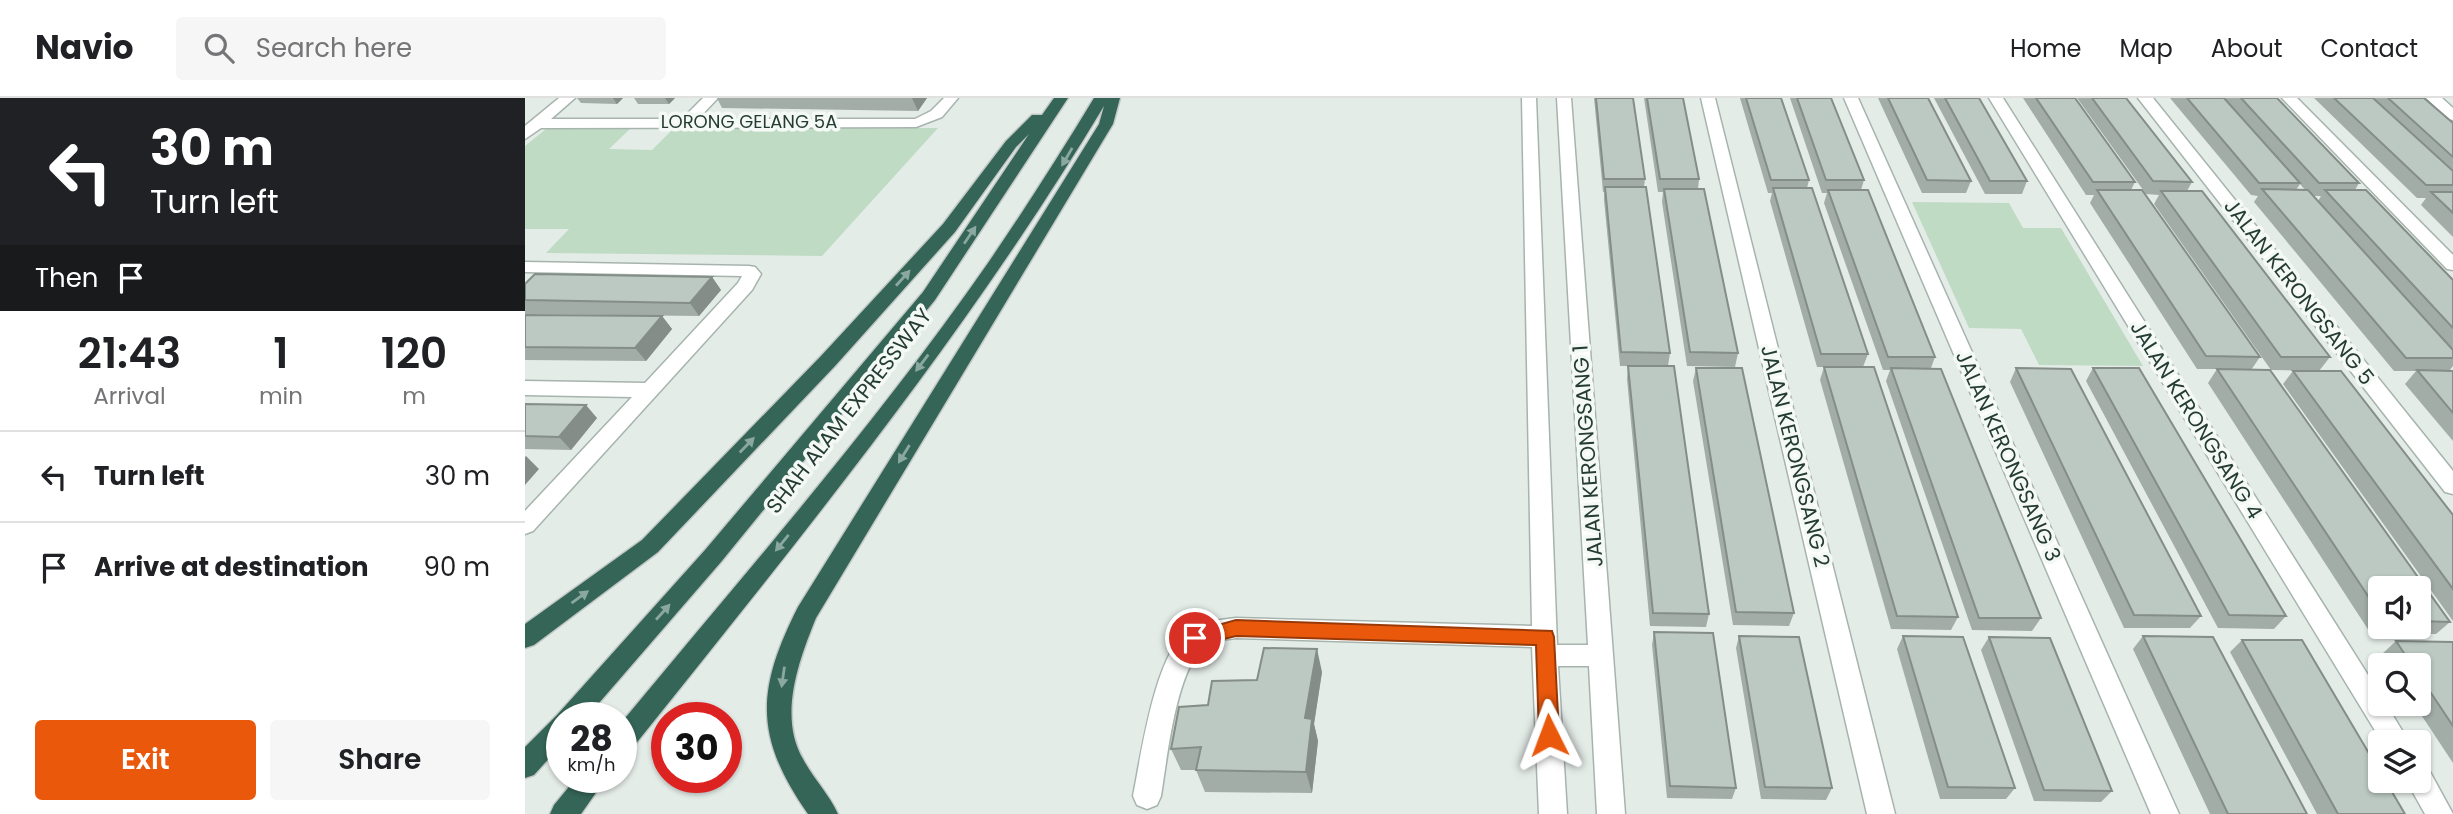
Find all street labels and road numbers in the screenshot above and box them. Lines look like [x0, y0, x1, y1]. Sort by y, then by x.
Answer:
street label: LORONG GELANG 5A [661, 109, 837, 134]
street label: JALAN KERONGSANG 5 [2217, 193, 2381, 391]
street label: SHAH ALAM EXPRESSWAY [759, 302, 938, 519]
street label: JALAN KERONGSANG 4 [2123, 315, 2269, 525]
street label: JALAN KERONGSANG 2 [1754, 342, 1837, 570]
street label: JALAN KERONGSANG 1 [1565, 344, 1610, 568]
street label: JALAN KERONGSANG 3 [1949, 346, 2068, 566]

